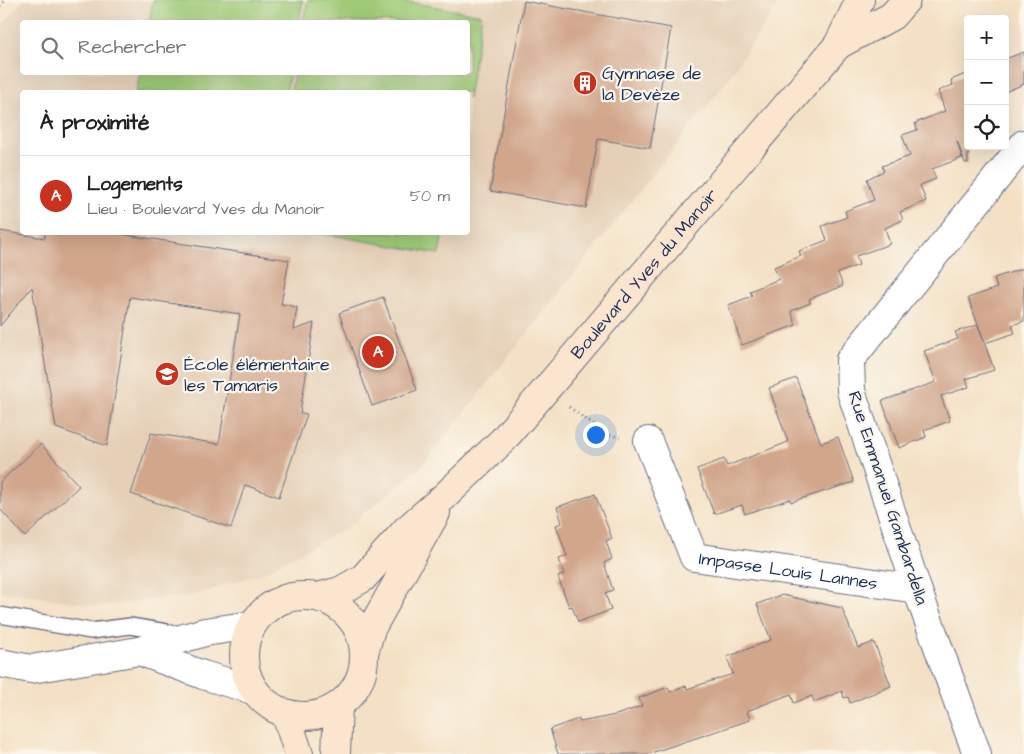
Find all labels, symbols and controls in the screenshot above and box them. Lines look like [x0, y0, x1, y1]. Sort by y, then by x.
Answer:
map controls [964, 15, 1009, 150]
button: + [964, 15, 1009, 60]
search box [20, 20, 470, 75]
icon: search [38, 34, 66, 62]
text: Rechercher [78, 34, 186, 61]
button: − [964, 60, 1009, 105]
place label: Gymnase de la Devèze [602, 61, 702, 107]
building icon: Gymnase de la Devèze [572, 70, 598, 96]
button: locate [964, 105, 1009, 150]
text: À proximité [40, 108, 149, 137]
text: Logements [87, 171, 183, 198]
street label: Boulevard Yves du Manoir [565, 183, 723, 364]
text: A [51, 185, 61, 207]
text: 50 m [410, 185, 450, 207]
text: Lieu · Boulevard Yves du Manoir [87, 198, 324, 220]
pin: A [362, 333, 394, 371]
place label: École élémentaire les Tamaris [184, 352, 330, 398]
school or university icon: École élémentaire les Tamaris [154, 361, 180, 387]
street label: Rue Emmanuel Gambardella [842, 388, 934, 608]
your location [583, 422, 609, 448]
street label: Impasse Louis Lannes [697, 545, 879, 596]

